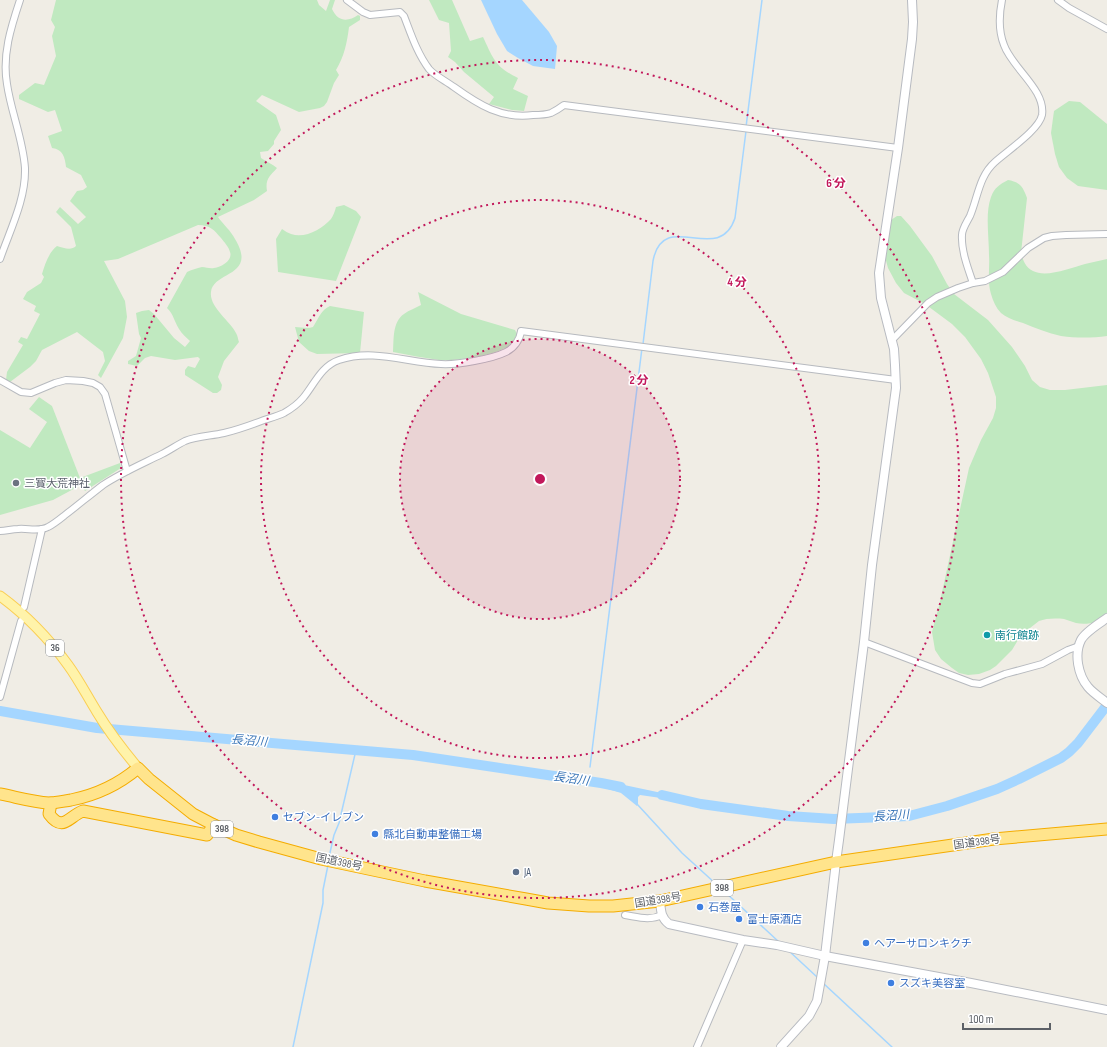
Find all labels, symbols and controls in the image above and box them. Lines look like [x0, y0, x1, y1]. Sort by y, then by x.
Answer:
text: 6 分 [826, 176, 846, 191]
text: 4 分 [727, 275, 747, 290]
text: 2 分 [629, 373, 649, 388]
centre of rings [533, 472, 547, 486]
place label: 三寳大荒神社 [24, 477, 90, 490]
marker: 三寳大荒神社 [11, 478, 21, 488]
place label: 南行館跡 [995, 629, 1039, 642]
marker: 南行館跡 [982, 630, 992, 640]
road number: 36 [46, 640, 64, 656]
water label: 長沼川 [230, 732, 270, 750]
water label: 長沼川 [552, 769, 592, 789]
water label: 長沼川 [873, 807, 911, 825]
place label: セブン-イレブン [283, 811, 364, 824]
marker: セブン-イレブン [270, 812, 280, 822]
road number: 398 [211, 821, 233, 837]
place label: 縣北自動車整備工場 [383, 828, 482, 841]
marker: 縣北自動車整備工場 [370, 829, 380, 839]
street label: 国道398号 [953, 832, 1001, 852]
street label: 国道398号 [315, 851, 363, 873]
place label: JA [523, 866, 531, 879]
marker: JA [511, 867, 521, 877]
road number: 398 [711, 880, 733, 896]
street label: 国道398号 [634, 890, 682, 910]
place label: 石巻屋 [708, 901, 741, 914]
marker: 石巻屋 [695, 902, 705, 912]
place label: 富士原酒店 [747, 913, 802, 926]
marker: 富士原酒店 [734, 914, 744, 924]
place label: ヘアーサロンキクチ [874, 937, 972, 950]
marker: ヘアーサロンキクチ [861, 938, 871, 948]
place label: スズキ美容室 [899, 977, 965, 990]
marker: スズキ美容室 [886, 978, 896, 988]
scale bar [963, 1005, 1050, 1031]
text: 100 m [969, 1012, 994, 1027]

